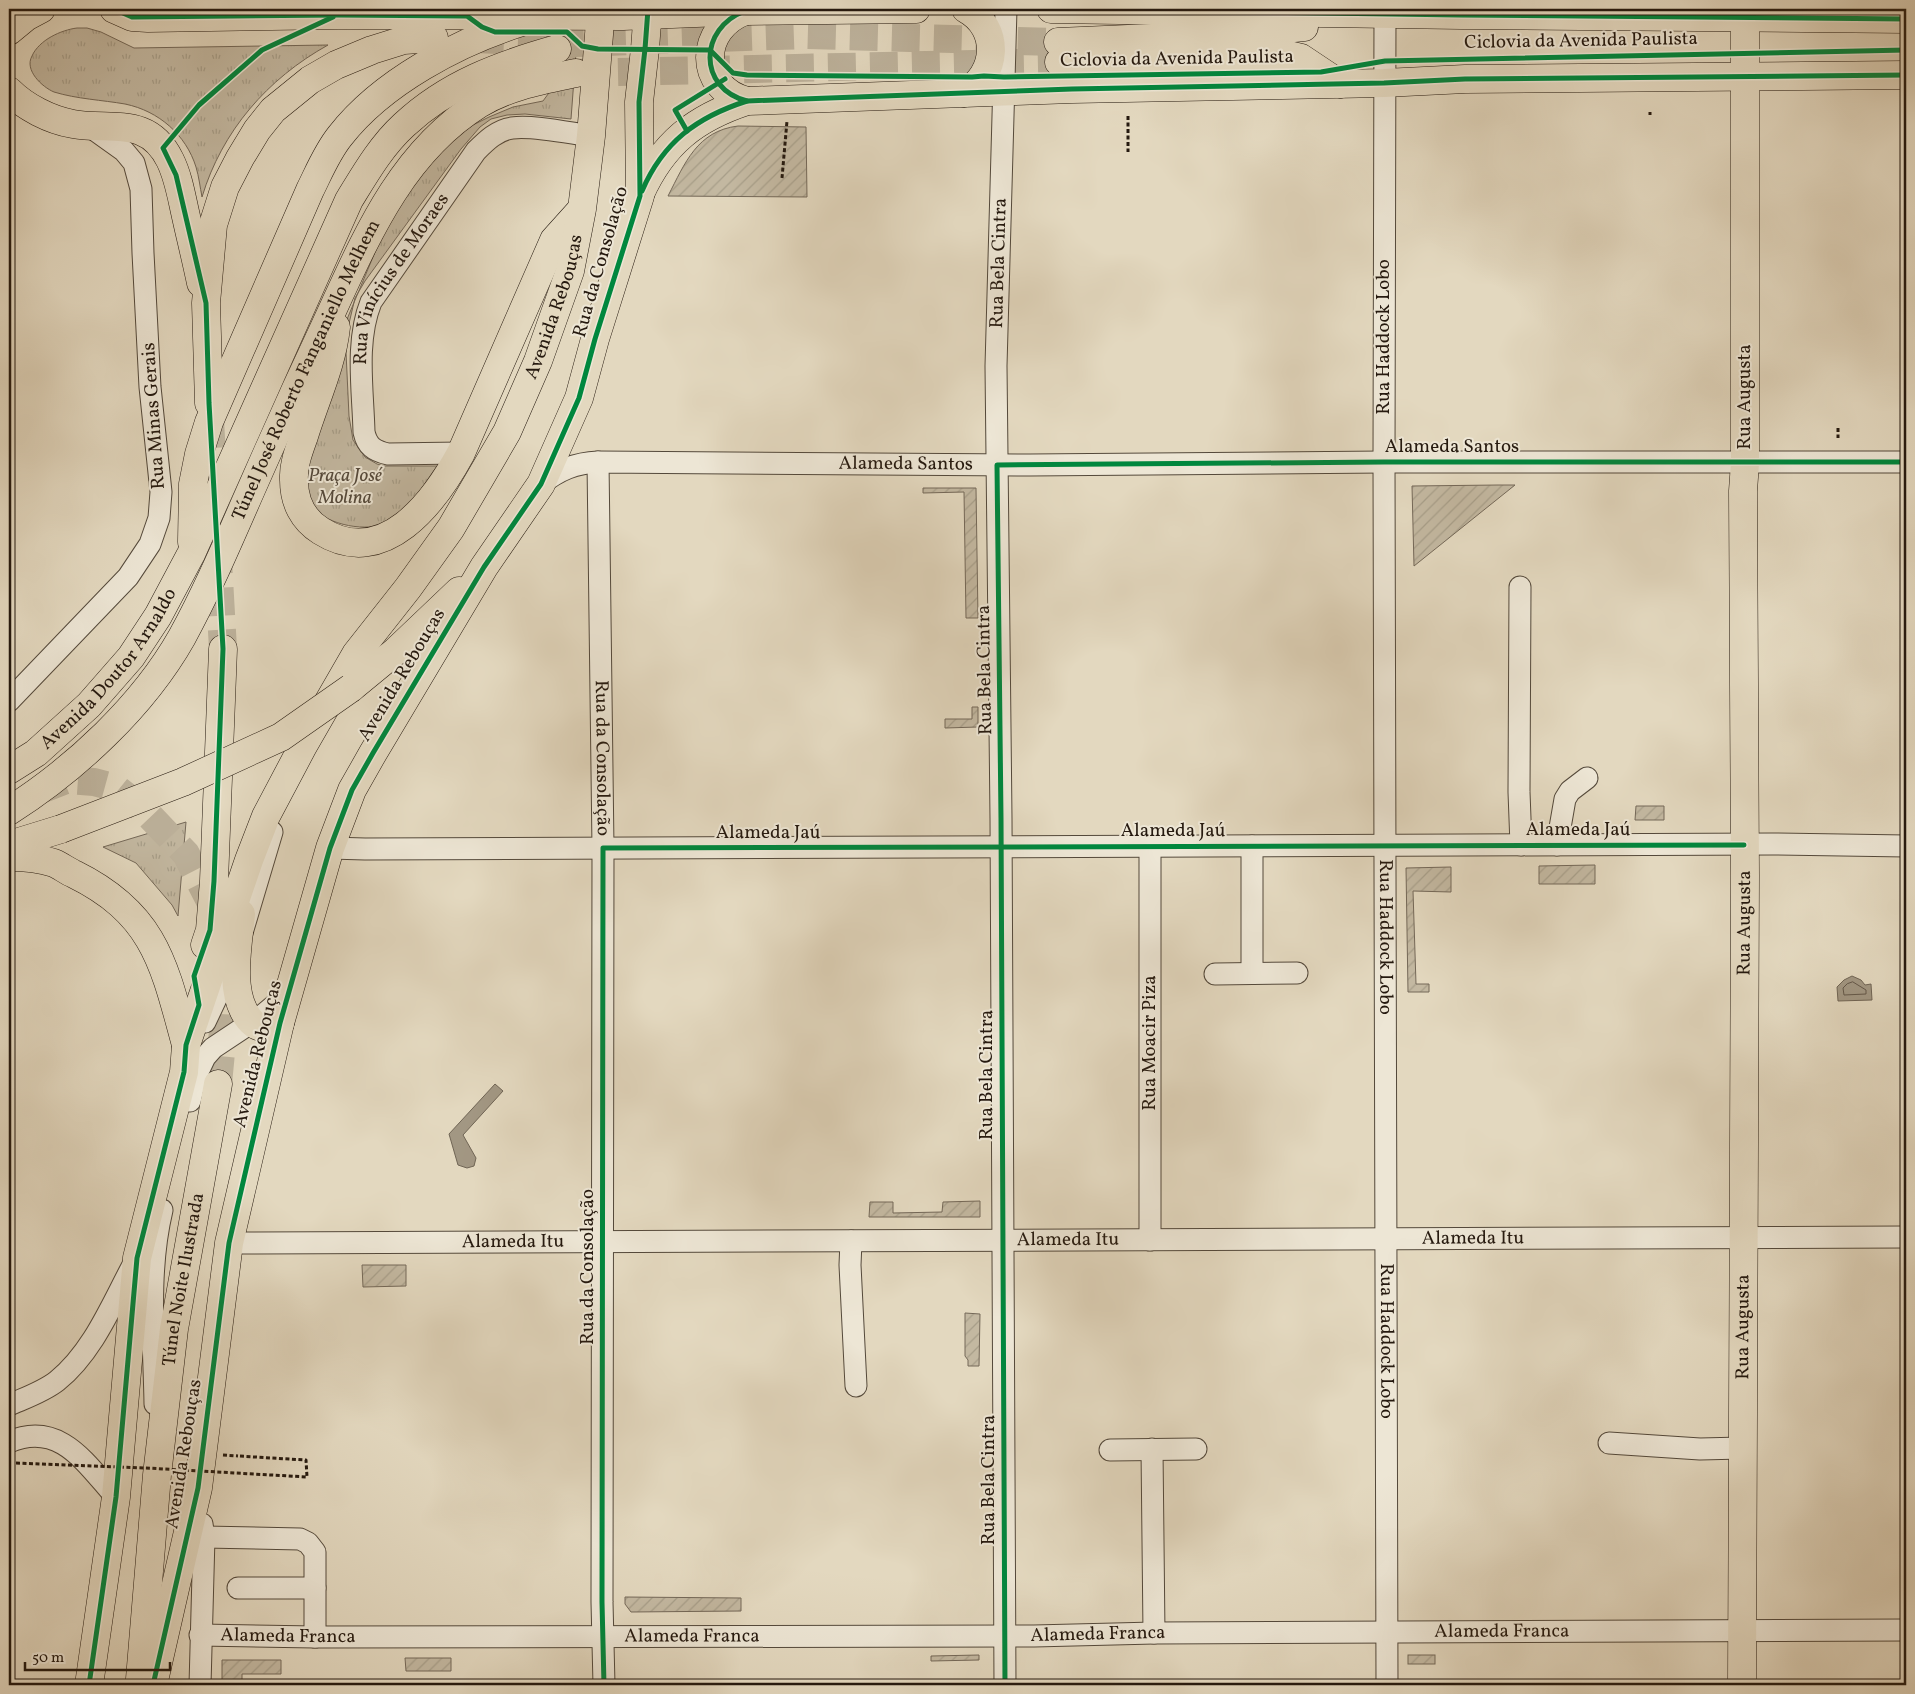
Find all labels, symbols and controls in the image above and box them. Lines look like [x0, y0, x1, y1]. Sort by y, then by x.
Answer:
street label: Ciclovia da Avenida Paulista [1464, 26, 1698, 56]
street label: Ciclovia da Avenida Paulista [1060, 44, 1294, 74]
street label: Rua da Consolação [567, 183, 635, 341]
street label: Rua Vinícius de Moraes [348, 188, 456, 365]
street label: Rua Bela Cintra [984, 198, 1014, 329]
street label: Túnel José Roberto Fanganiello Melhem [226, 215, 387, 525]
street label: Avenida Rebouças [519, 232, 590, 383]
street label: Rua Haddock Lobo [1371, 259, 1397, 415]
street label: Rua Minas Gerais [136, 342, 172, 490]
street label: Rua Augusta [1732, 344, 1758, 450]
street label: Alameda Santos [1385, 434, 1519, 460]
street label: Alameda Santos [839, 451, 973, 478]
park label: Praça José Molina [308, 463, 383, 511]
street label: Avenida Doutor Arnaldo [35, 584, 183, 756]
street label: Avenida Rebouças [352, 604, 452, 746]
street label: Rua Bela Cintra [971, 605, 999, 735]
street label: Rua da Consolação [588, 680, 616, 836]
street label: Alameda Jaú [1526, 817, 1630, 843]
street label: Alameda Jaú [1121, 818, 1225, 844]
street label: Alameda Jaú [716, 820, 820, 846]
street label: Rua Haddock Lobo [1372, 859, 1398, 1015]
street label: Rua Augusta [1732, 870, 1758, 976]
street label: Rua Moacir Piza [1137, 975, 1163, 1111]
street label: Avenida Rebouças [227, 978, 289, 1130]
street label: Rua Bela Cintra [974, 1010, 1000, 1140]
street label: Rua da Consolação [575, 1189, 601, 1345]
street label: Túnel Noite Ilustrada [157, 1191, 211, 1368]
street label: Alameda Itu [1422, 1225, 1524, 1252]
street label: Alameda Itu [1017, 1227, 1119, 1253]
street label: Alameda Itu [462, 1229, 564, 1255]
street label: Rua Haddock Lobo [1373, 1263, 1399, 1419]
street label: Rua Augusta [1730, 1274, 1757, 1380]
street label: Avenida Rebouças [159, 1377, 209, 1531]
street label: Rua Bela Cintra [976, 1415, 1002, 1545]
street label: Alameda Franca [1434, 1618, 1570, 1645]
street label: Alameda Franca [1030, 1620, 1166, 1649]
street label: Alameda Franca [220, 1622, 356, 1650]
street label: Alameda Franca [624, 1623, 760, 1650]
scale bar [25, 1639, 170, 1671]
text: 50 m [32, 1648, 64, 1669]

